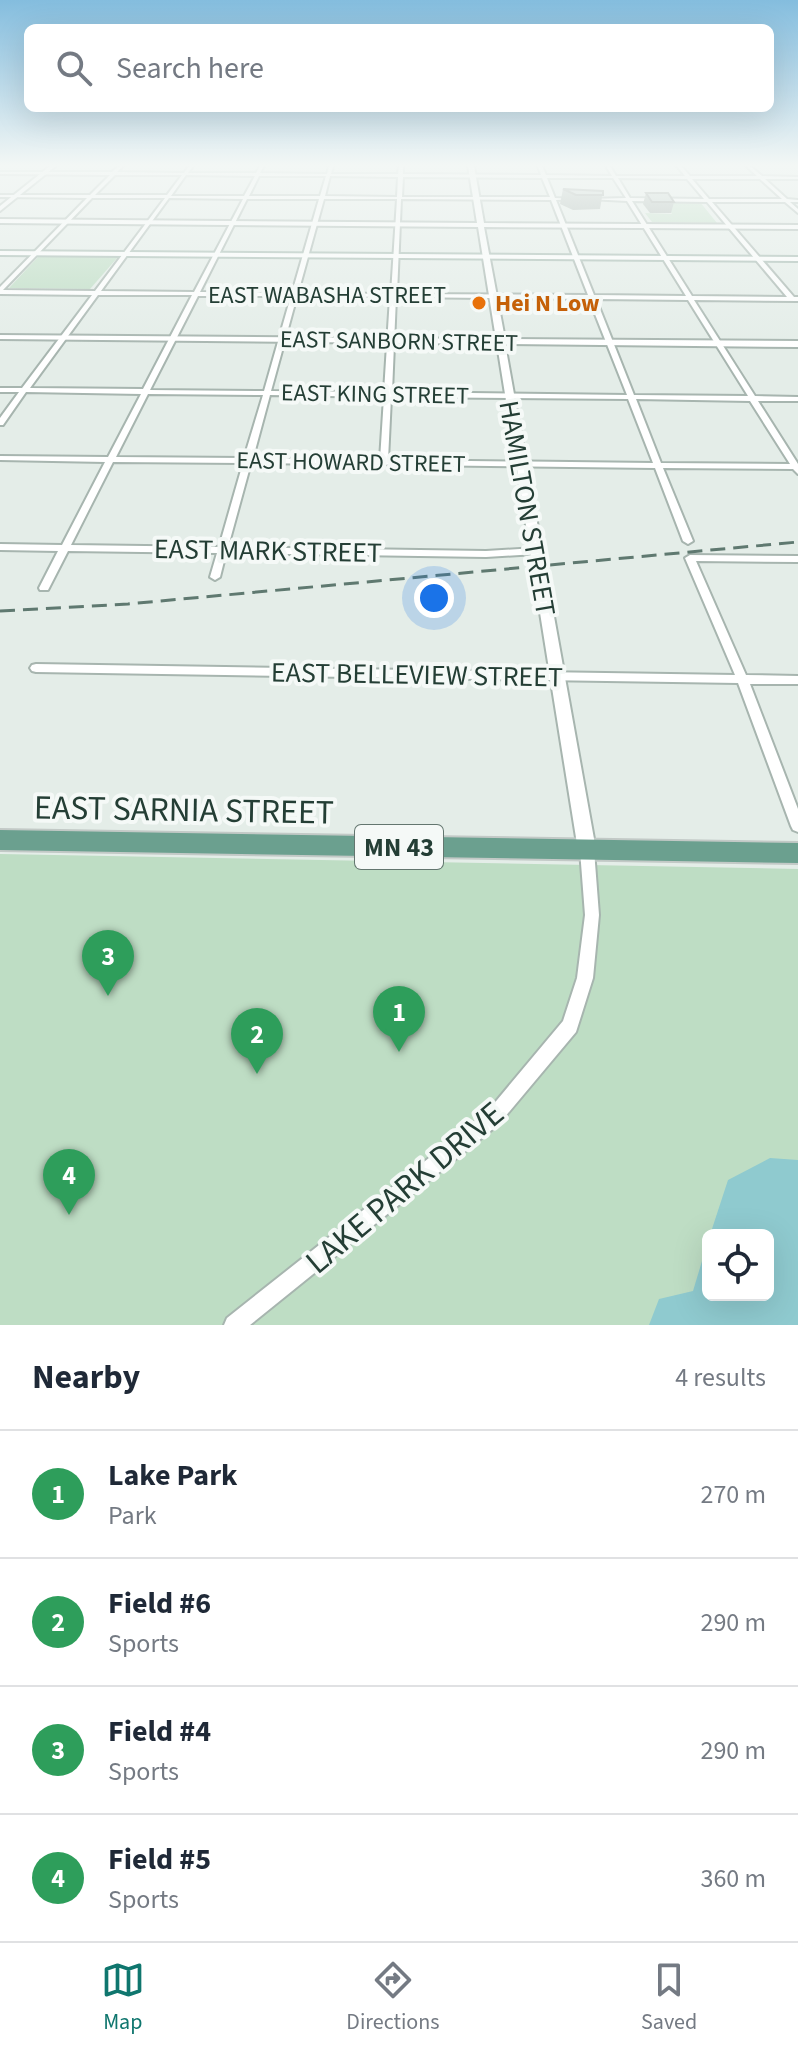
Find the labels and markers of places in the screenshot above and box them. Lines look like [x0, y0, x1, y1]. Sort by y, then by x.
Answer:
place label: Hei N Low [495, 286, 600, 321]
marker: Hei N Low [470, 294, 488, 312]
pin: 3 [82, 930, 134, 996]
pin: 1 [373, 986, 425, 1052]
pin: 2 [231, 1008, 283, 1074]
pin: 4 [43, 1149, 95, 1215]

